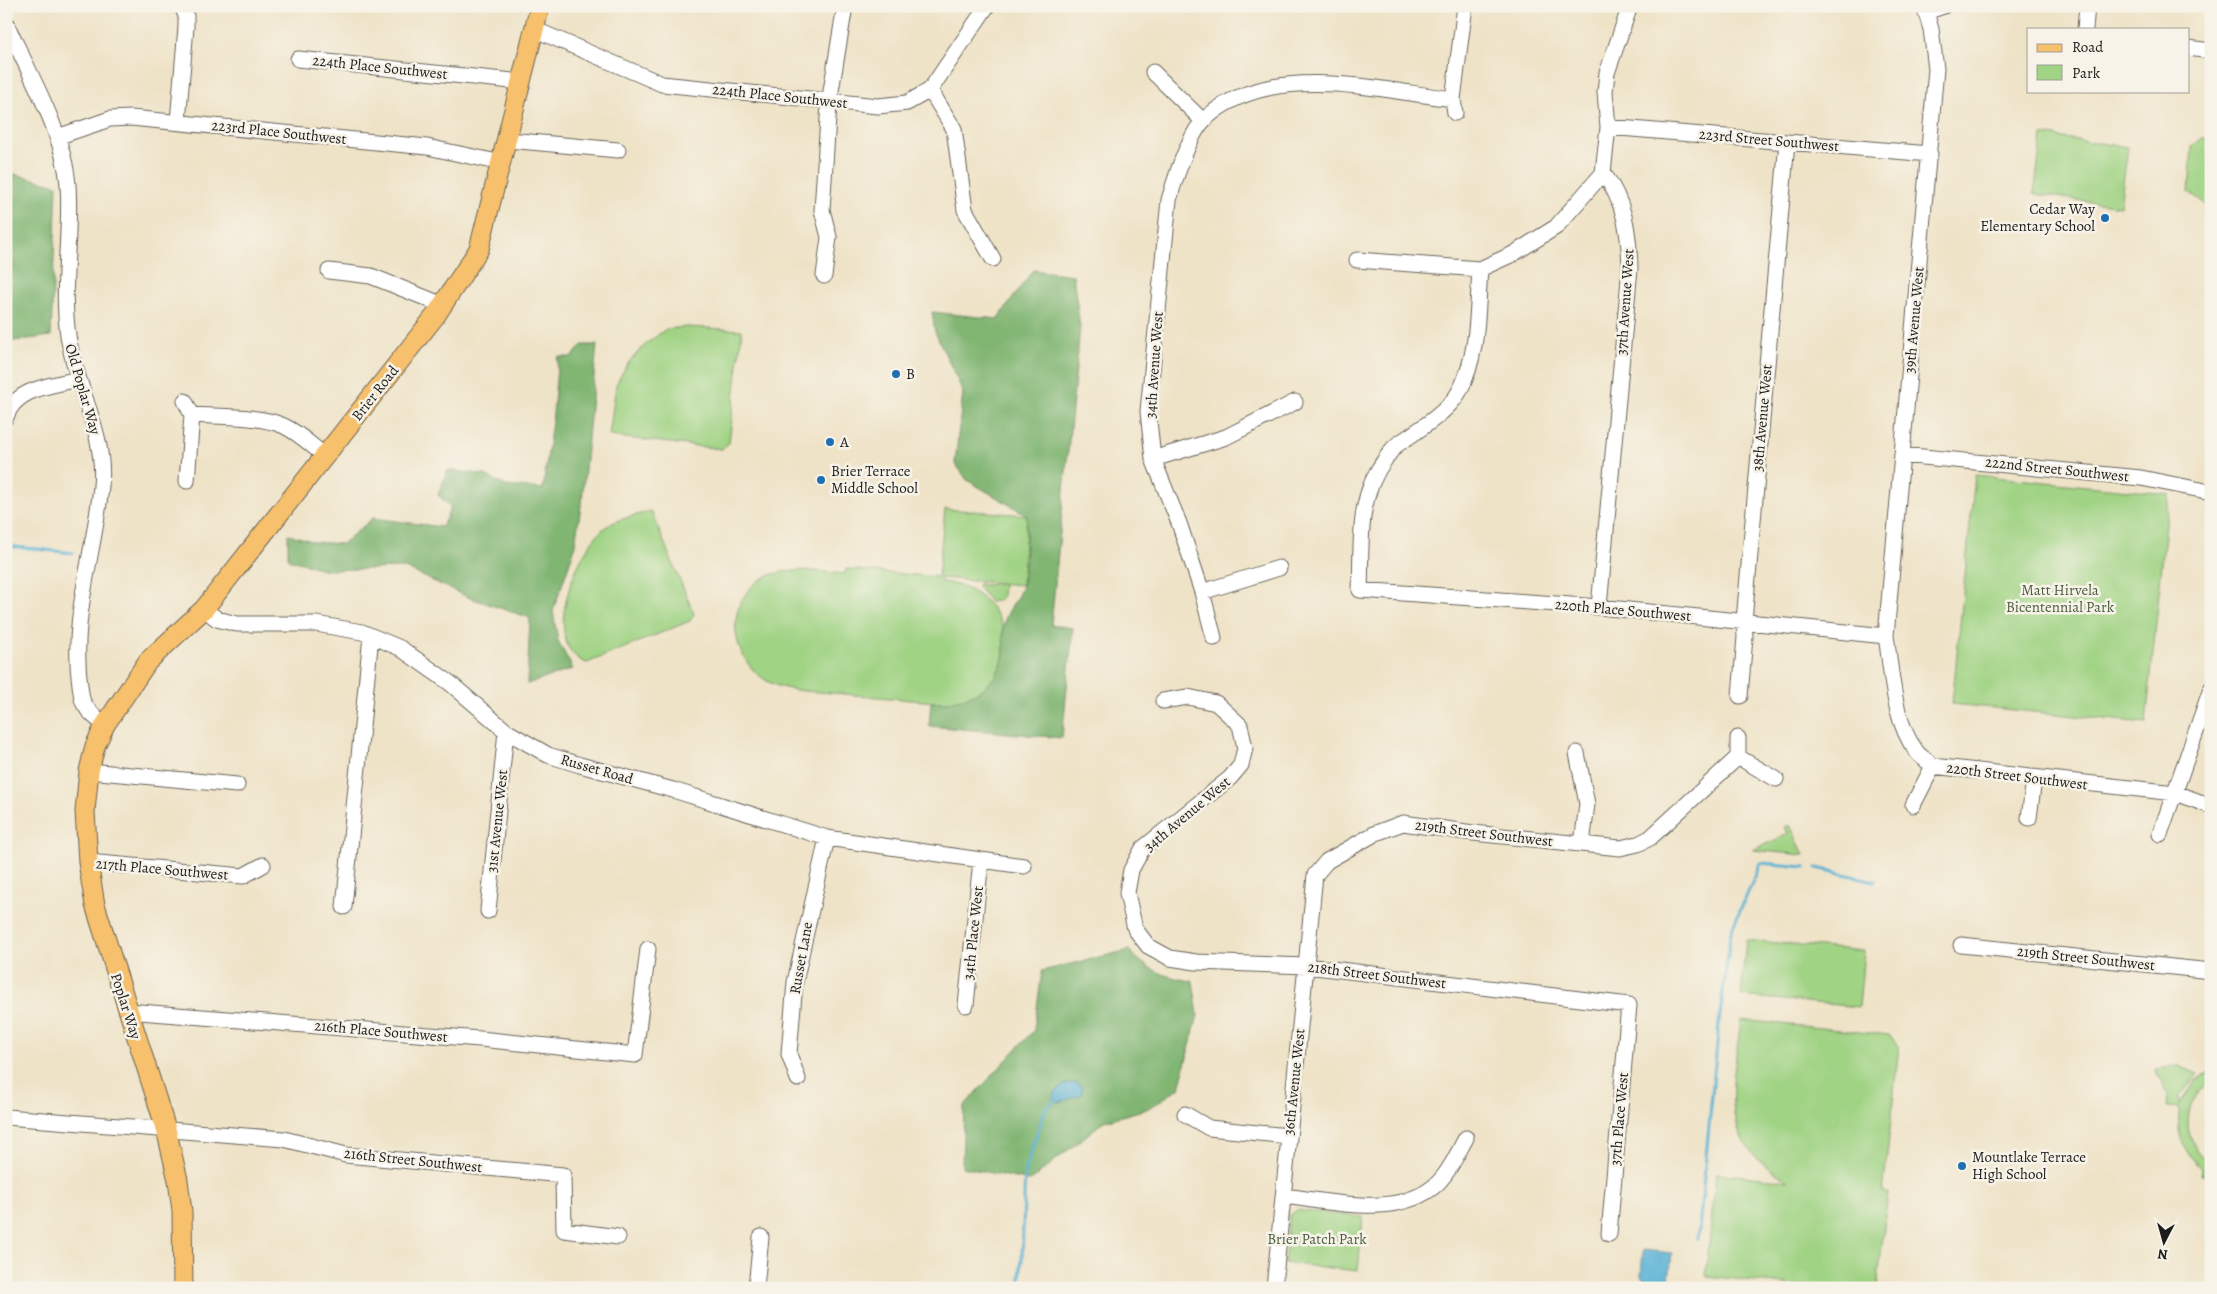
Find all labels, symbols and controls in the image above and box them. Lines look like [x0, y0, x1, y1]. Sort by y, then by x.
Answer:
legend [2027, 28, 2190, 92]
text: Road [2072, 37, 2104, 57]
street label: 224th Place Southwest [311, 50, 449, 84]
text: Park [2072, 63, 2101, 83]
street label: 224th Place Southwest [711, 79, 849, 113]
street label: 223rd Place Southwest [210, 115, 348, 149]
street label: 223rd Street Southwest [1698, 124, 1840, 156]
place label: Cedar Way Elementary School [1980, 199, 2095, 236]
marker: Cedar Way Elementary School [2099, 212, 2111, 224]
street label: 37th Avenue West [1611, 248, 1639, 356]
street label: 39th Avenue West [1899, 266, 1929, 374]
street label: 34th Avenue West [1140, 311, 1168, 419]
street label: Old Poplar Way [60, 341, 106, 437]
street label: Brier Road [347, 360, 404, 425]
street label: 38th Avenue West [1747, 363, 1777, 472]
place label: B [906, 364, 915, 384]
marker: B [890, 368, 902, 380]
place label: A [839, 432, 849, 452]
marker: A [824, 436, 836, 448]
street label: 222nd Street Southwest [1984, 452, 2130, 486]
place label: Brier Terrace Middle School [831, 461, 918, 498]
marker: Brier Terrace Middle School [815, 474, 827, 486]
park label: Matt Hirvela Bicentennial Park [2006, 580, 2115, 617]
street label: 220th Place Southwest [1554, 594, 1692, 626]
street label: Russet Road [558, 749, 637, 789]
street label: 220th Street Southwest [1945, 757, 2089, 795]
street label: 31st Avenue West [482, 768, 512, 874]
street label: 34th Avenue West [1140, 772, 1235, 856]
street label: 219th Street Southwest [1414, 815, 1554, 851]
street label: 217th Place Southwest [95, 853, 229, 885]
street label: 34th Place West [958, 885, 988, 981]
street label: Russet Lane [785, 920, 817, 996]
street label: 219th Street Southwest [2016, 941, 2156, 975]
street label: 218th Street Southwest [1307, 957, 1447, 993]
street label: Poplar Way [106, 970, 146, 1042]
street label: 216th Place Southwest [313, 1015, 449, 1047]
street label: 36th Avenue West [1278, 1028, 1310, 1136]
street label: 37th Place West [1605, 1071, 1633, 1167]
street label: 216th Street Southwest [343, 1143, 483, 1177]
place label: Mountlake Terrace High School [1972, 1147, 2086, 1184]
marker: Mountlake Terrace High School [1956, 1160, 1968, 1172]
north arrow [2140, 1216, 2190, 1266]
park label: Brier Patch Park [1267, 1229, 1367, 1249]
text: N [2157, 1244, 2169, 1264]

